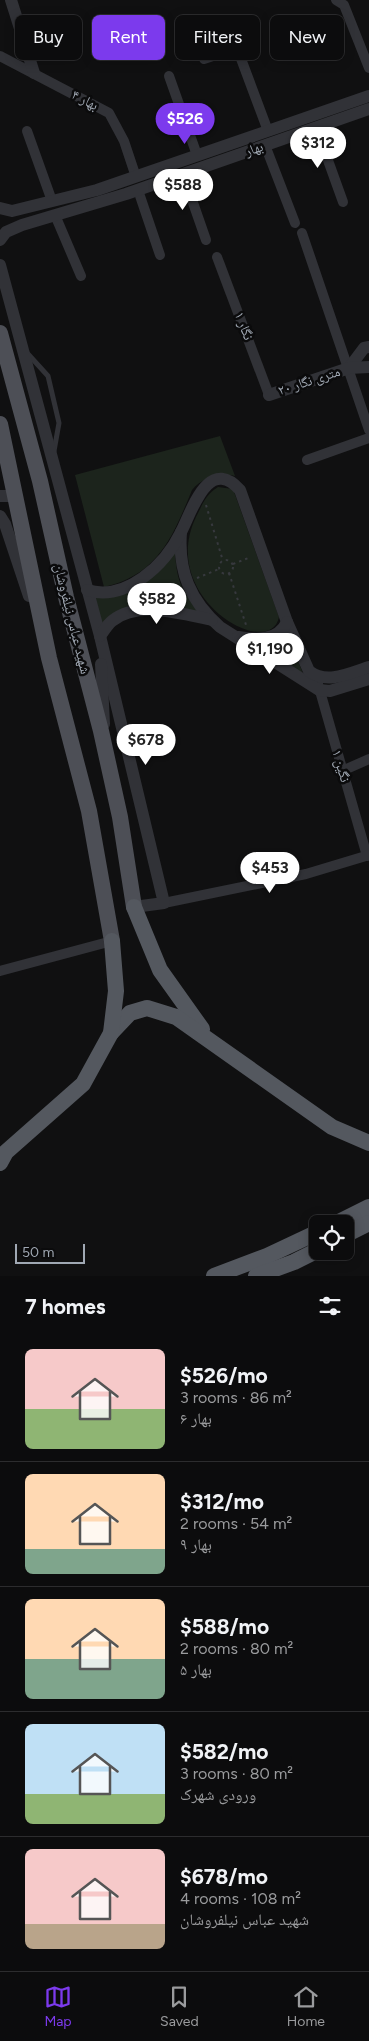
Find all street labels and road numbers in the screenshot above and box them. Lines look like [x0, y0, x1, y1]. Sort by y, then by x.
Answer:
street label: بهار ۴ [69, 86, 101, 114]
street label: بهار [242, 138, 266, 160]
street label: نگار ۱ [231, 309, 257, 343]
street label: ۲۰ متری نگار [276, 363, 342, 399]
street label: شهید عباس نیلفروشان [50, 562, 94, 676]
street label: نگین ۱ [328, 748, 354, 784]

